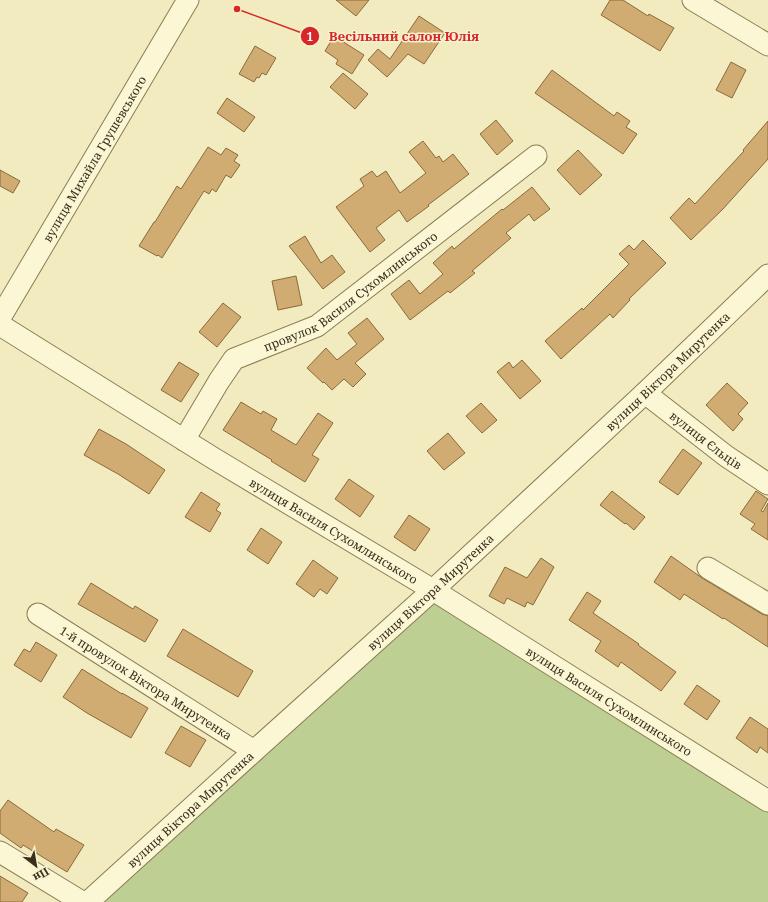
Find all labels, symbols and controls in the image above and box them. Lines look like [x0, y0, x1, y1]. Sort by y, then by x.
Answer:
callout: Весільний салон Юлія [300, 24, 487, 49]
text: Весільний салон Юлія [329, 27, 479, 45]
text: 1 [307, 28, 314, 45]
street label: вулиця Михайла Грушевського [38, 72, 150, 245]
street label: провулок Василя Сухомлинського [261, 227, 441, 355]
street label: вулиця Віктора Мирутенка [602, 308, 733, 434]
street label: вулиця Єльців [666, 407, 746, 473]
street label: вулиця Василя Сухомлинського [246, 473, 421, 588]
street label: вулиця Віктора Мирутенка [363, 529, 497, 654]
street label: 1-й провулок Віктора Мирутенка [57, 622, 236, 744]
street label: вулиця Василя Сухомлинського [523, 642, 696, 760]
street label: вулиця Віктора Мирутенка [123, 747, 257, 871]
north arrow [16, 846, 56, 886]
text: Пн [30, 864, 52, 886]

